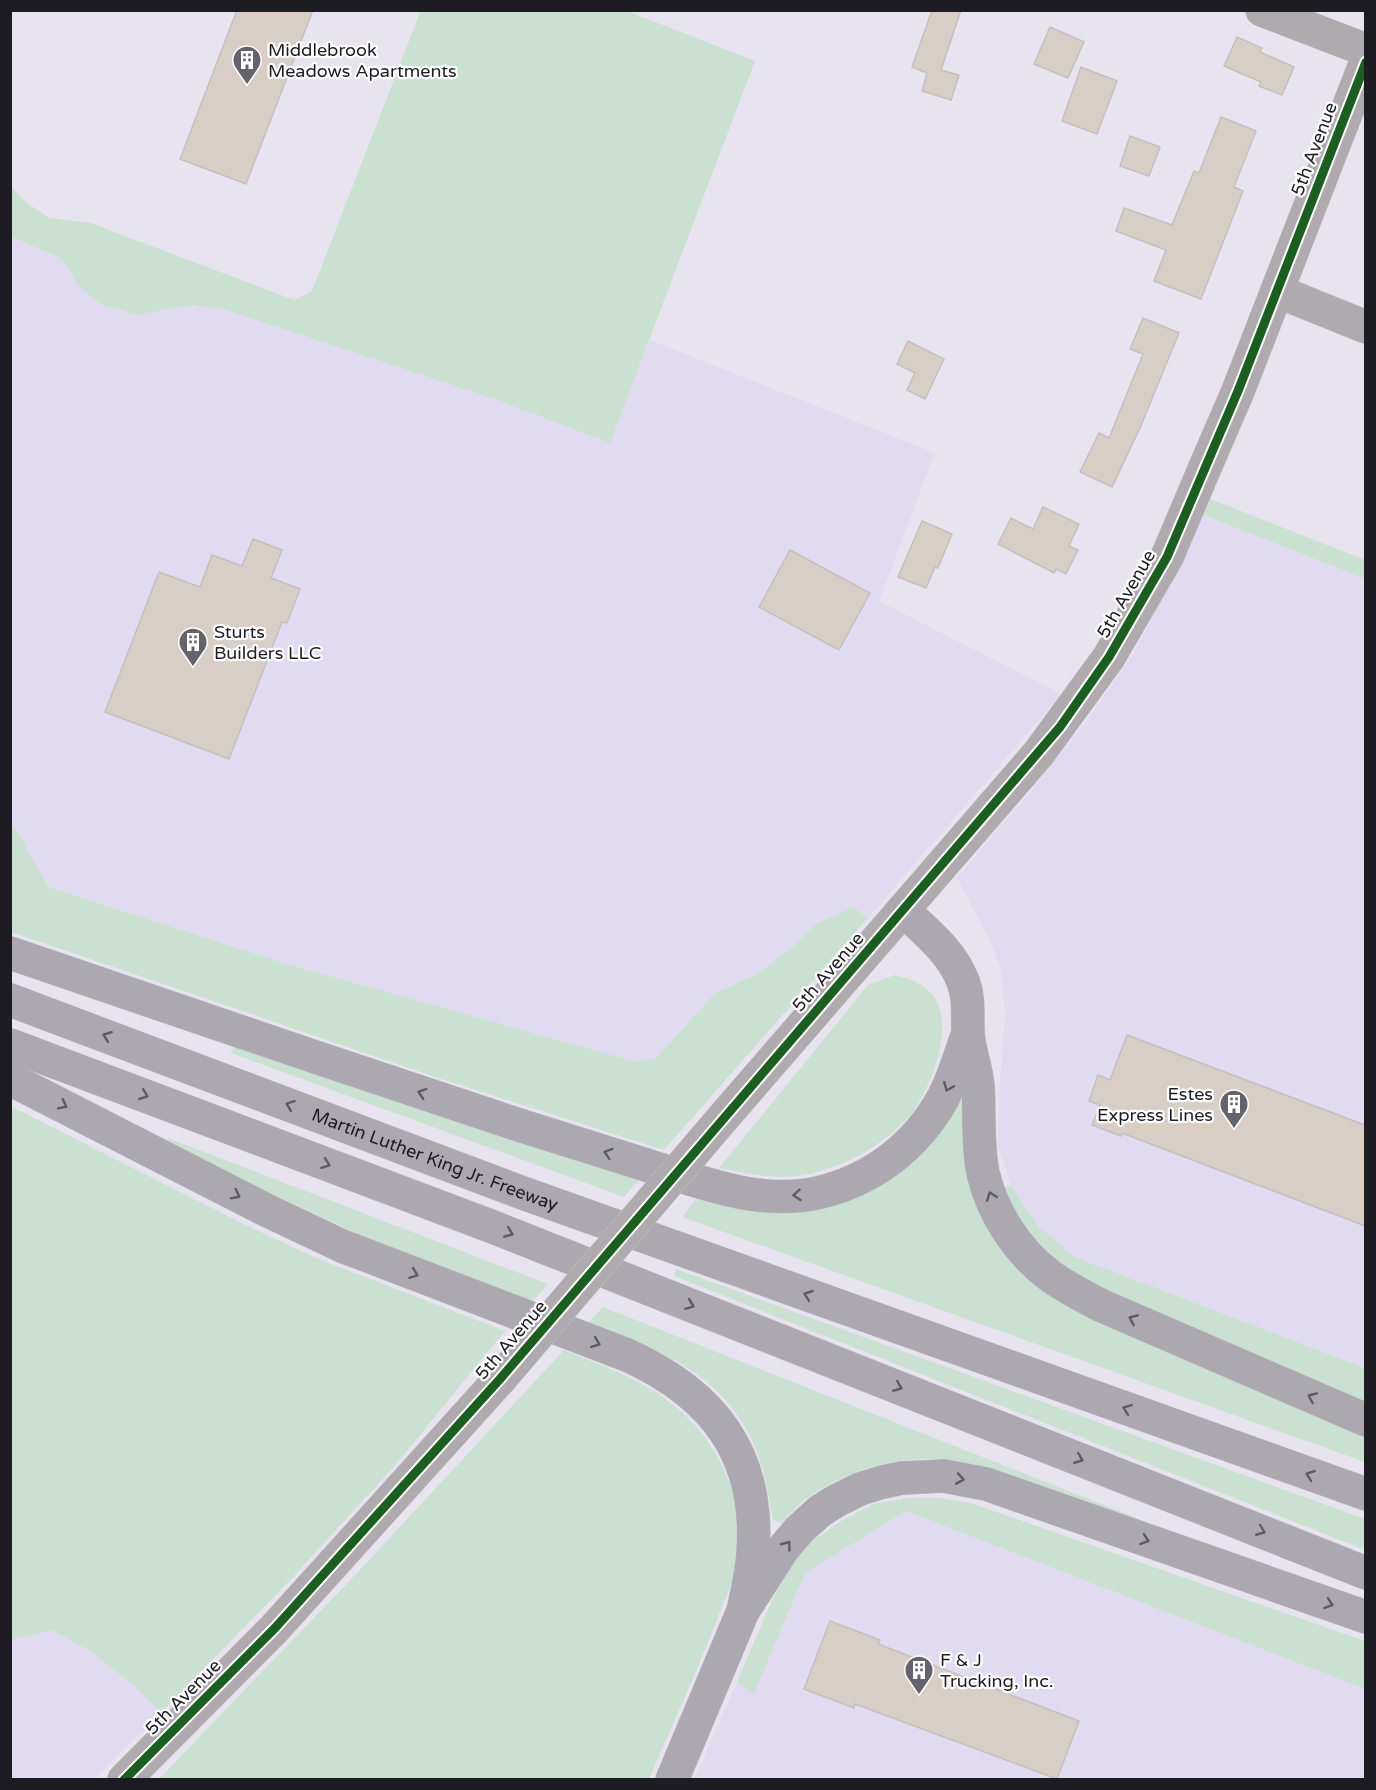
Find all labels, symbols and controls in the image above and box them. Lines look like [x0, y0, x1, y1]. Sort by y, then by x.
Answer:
place label: Middlebrook Meadows Apartments [268, 39, 457, 82]
building icon: Middlebrook Meadows Apartments [231, 44, 263, 86]
street label: 5th Avenue [1286, 99, 1342, 199]
street label: 5th Avenue [1092, 546, 1160, 642]
place label: Sturts Builders LLC [214, 621, 321, 664]
building icon: Sturts Builders LLC [177, 626, 209, 668]
street label: 5th Avenue [787, 928, 869, 1016]
one-way arrow [102, 1031, 113, 1044]
one-way arrow [942, 1082, 955, 1092]
place label: Estes Express Lines [1097, 1083, 1213, 1126]
one-way arrow [138, 1088, 149, 1100]
one-way arrow [417, 1088, 428, 1100]
building icon: Estes Express Lines [1218, 1088, 1250, 1130]
one-way arrow [56, 1098, 67, 1110]
one-way arrow [285, 1100, 296, 1112]
street label: Martin Luther King Jr. Freeway [309, 1104, 561, 1216]
one-way arrow [603, 1148, 614, 1160]
one-way arrow [320, 1156, 331, 1169]
one-way arrow [230, 1187, 241, 1199]
one-way arrow [792, 1188, 801, 1201]
one-way arrow [985, 1191, 998, 1201]
one-way arrow [502, 1226, 513, 1238]
one-way arrow [408, 1267, 419, 1279]
one-way arrow [803, 1289, 814, 1302]
street label: 5th Avenue [470, 1296, 552, 1384]
one-way arrow [683, 1298, 694, 1310]
one-way arrow [1128, 1314, 1139, 1326]
one-way arrow [590, 1336, 601, 1348]
one-way arrow [892, 1380, 903, 1392]
one-way arrow [1307, 1392, 1318, 1404]
one-way arrow [1122, 1403, 1133, 1416]
one-way arrow [1073, 1452, 1084, 1464]
one-way arrow [1306, 1469, 1316, 1482]
one-way arrow [955, 1472, 964, 1484]
one-way arrow [1254, 1524, 1265, 1536]
one-way arrow [1139, 1532, 1150, 1545]
one-way arrow [779, 1540, 790, 1551]
one-way arrow [1323, 1597, 1334, 1610]
place label: F & J Trucking, Inc. [940, 1649, 1054, 1692]
street label: 5th Avenue [140, 1654, 226, 1740]
building icon: F & J Trucking, Inc. [903, 1654, 935, 1696]

